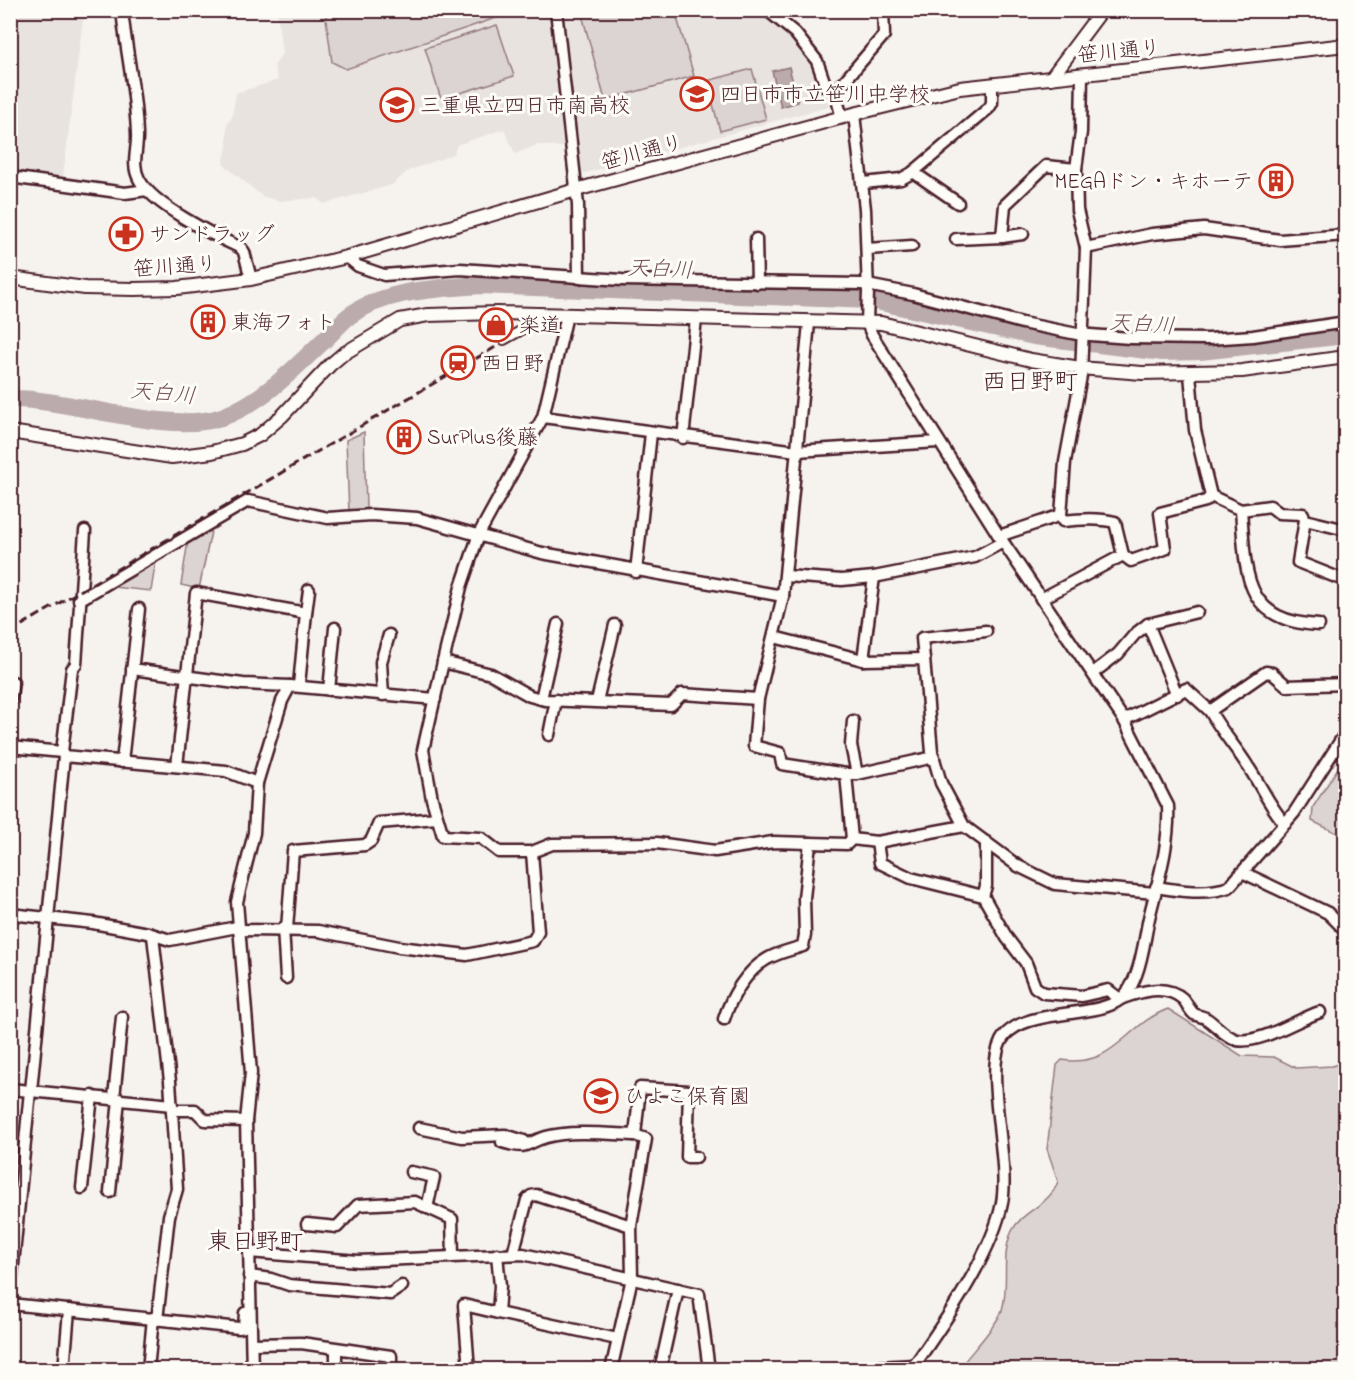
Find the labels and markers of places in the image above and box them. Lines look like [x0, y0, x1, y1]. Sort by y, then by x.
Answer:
school or university icon: 四日市市立笹川中学校 [679, 76, 715, 112]
place label: 四日市市立笹川中学校 [720, 81, 930, 111]
school or university icon: 三重県立四日市南高校 [379, 87, 415, 123]
place label: 三重県立四日市南高校 [420, 92, 630, 122]
building icon: MEGAドン・キホーテ [1258, 163, 1294, 199]
place label: MEGAドン・キホーテ [1054, 168, 1253, 198]
pharmacy icon: サンドラッグ [108, 216, 144, 252]
place label: サンドラッグ [149, 221, 275, 251]
building icon: 東海フォト [190, 304, 226, 340]
shop icon: 楽道 [478, 307, 514, 343]
place label: 東海フォト [231, 309, 336, 339]
place label: 楽道 [519, 312, 561, 342]
station icon: 西日野 [440, 345, 476, 381]
place label: 西日野 [481, 350, 544, 380]
building icon: SurPlus後藤 [386, 419, 422, 455]
place label: SurPlus後藤 [427, 424, 538, 454]
school or university icon: ひよこ保育園 [583, 1078, 619, 1114]
place label: ひよこ保育園 [624, 1083, 750, 1113]

